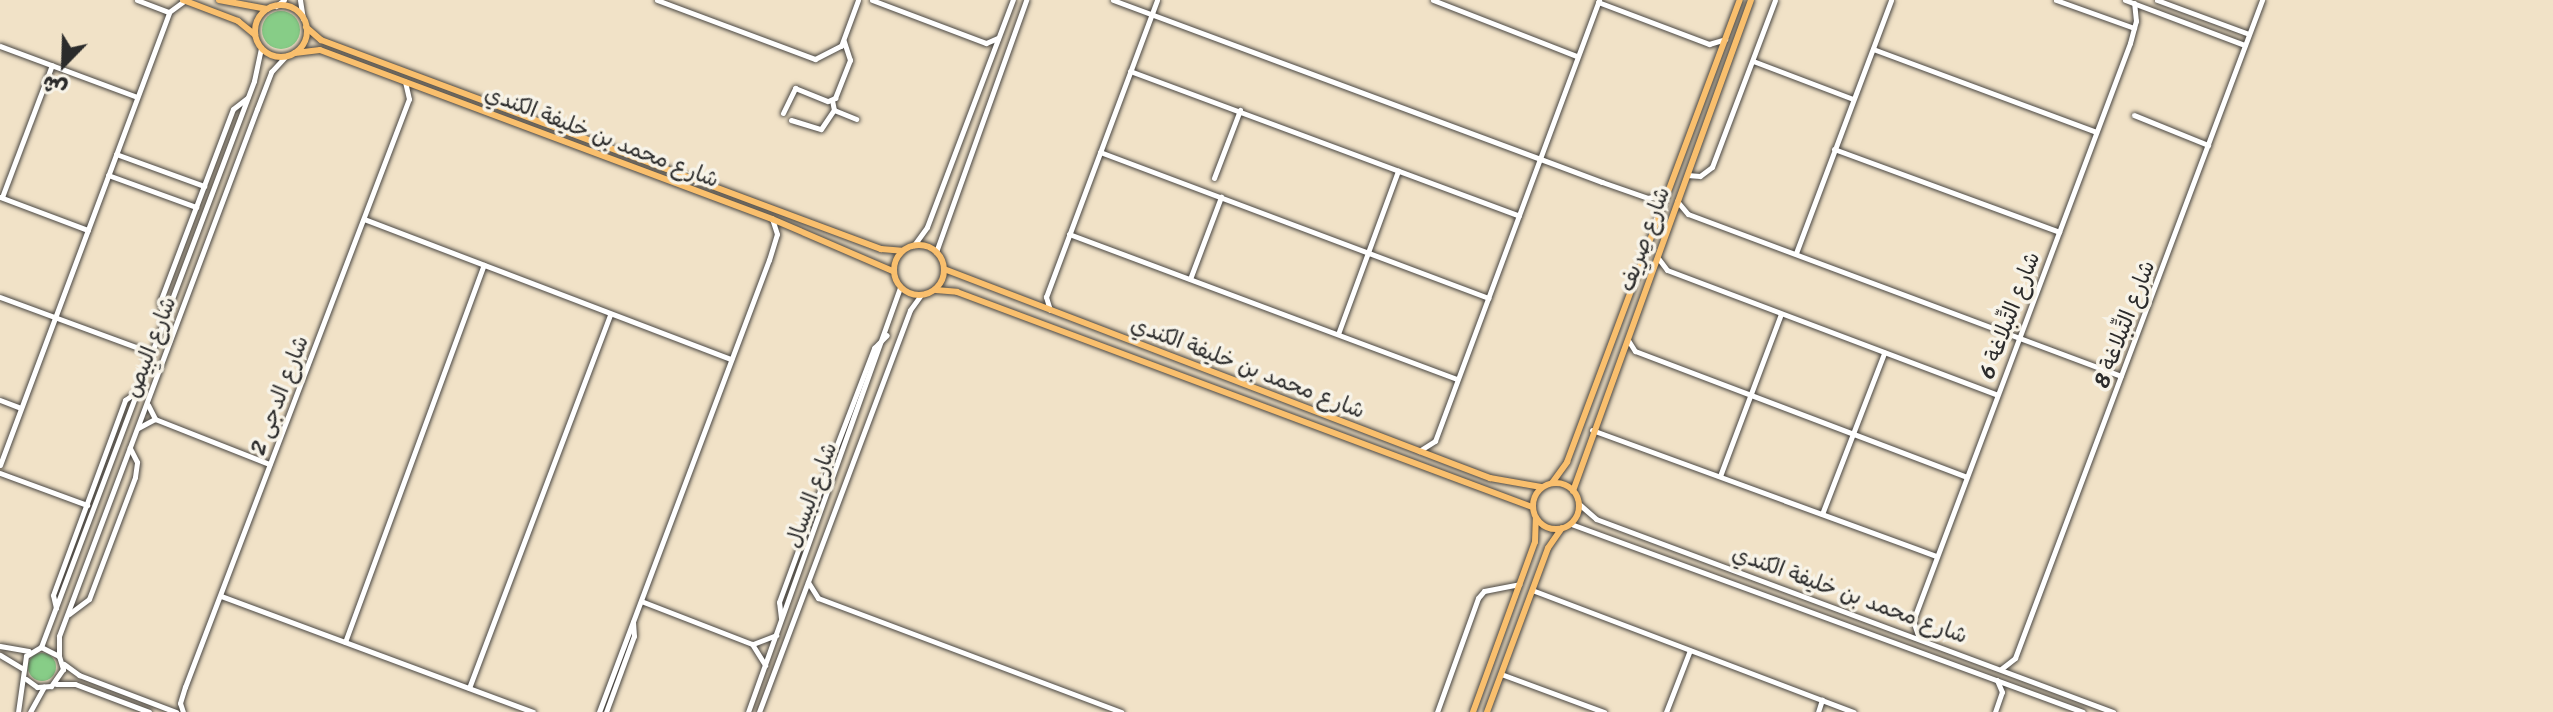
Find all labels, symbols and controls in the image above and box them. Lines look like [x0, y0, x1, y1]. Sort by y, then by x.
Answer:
north arrow [24, 24, 104, 104]
text: ش [36, 64, 73, 109]
street label: شارع محمد بن خليفة الكندي [481, 79, 723, 193]
street label: شارع صِرِيف [1613, 183, 1675, 295]
street label: شارع التِّبلاغة 6 [1973, 248, 2045, 382]
street label: شارع التِّبلاغة 8 [2088, 257, 2160, 391]
street label: شارع البِيص [119, 293, 181, 401]
street label: شارع محمد بن خليفة الكندي [1127, 310, 1369, 424]
street label: شارع الدجى 2 [244, 332, 314, 458]
street label: شارع البسال [780, 439, 842, 551]
street label: شارع محمد بن خليفة الكندي [1729, 539, 1971, 649]

